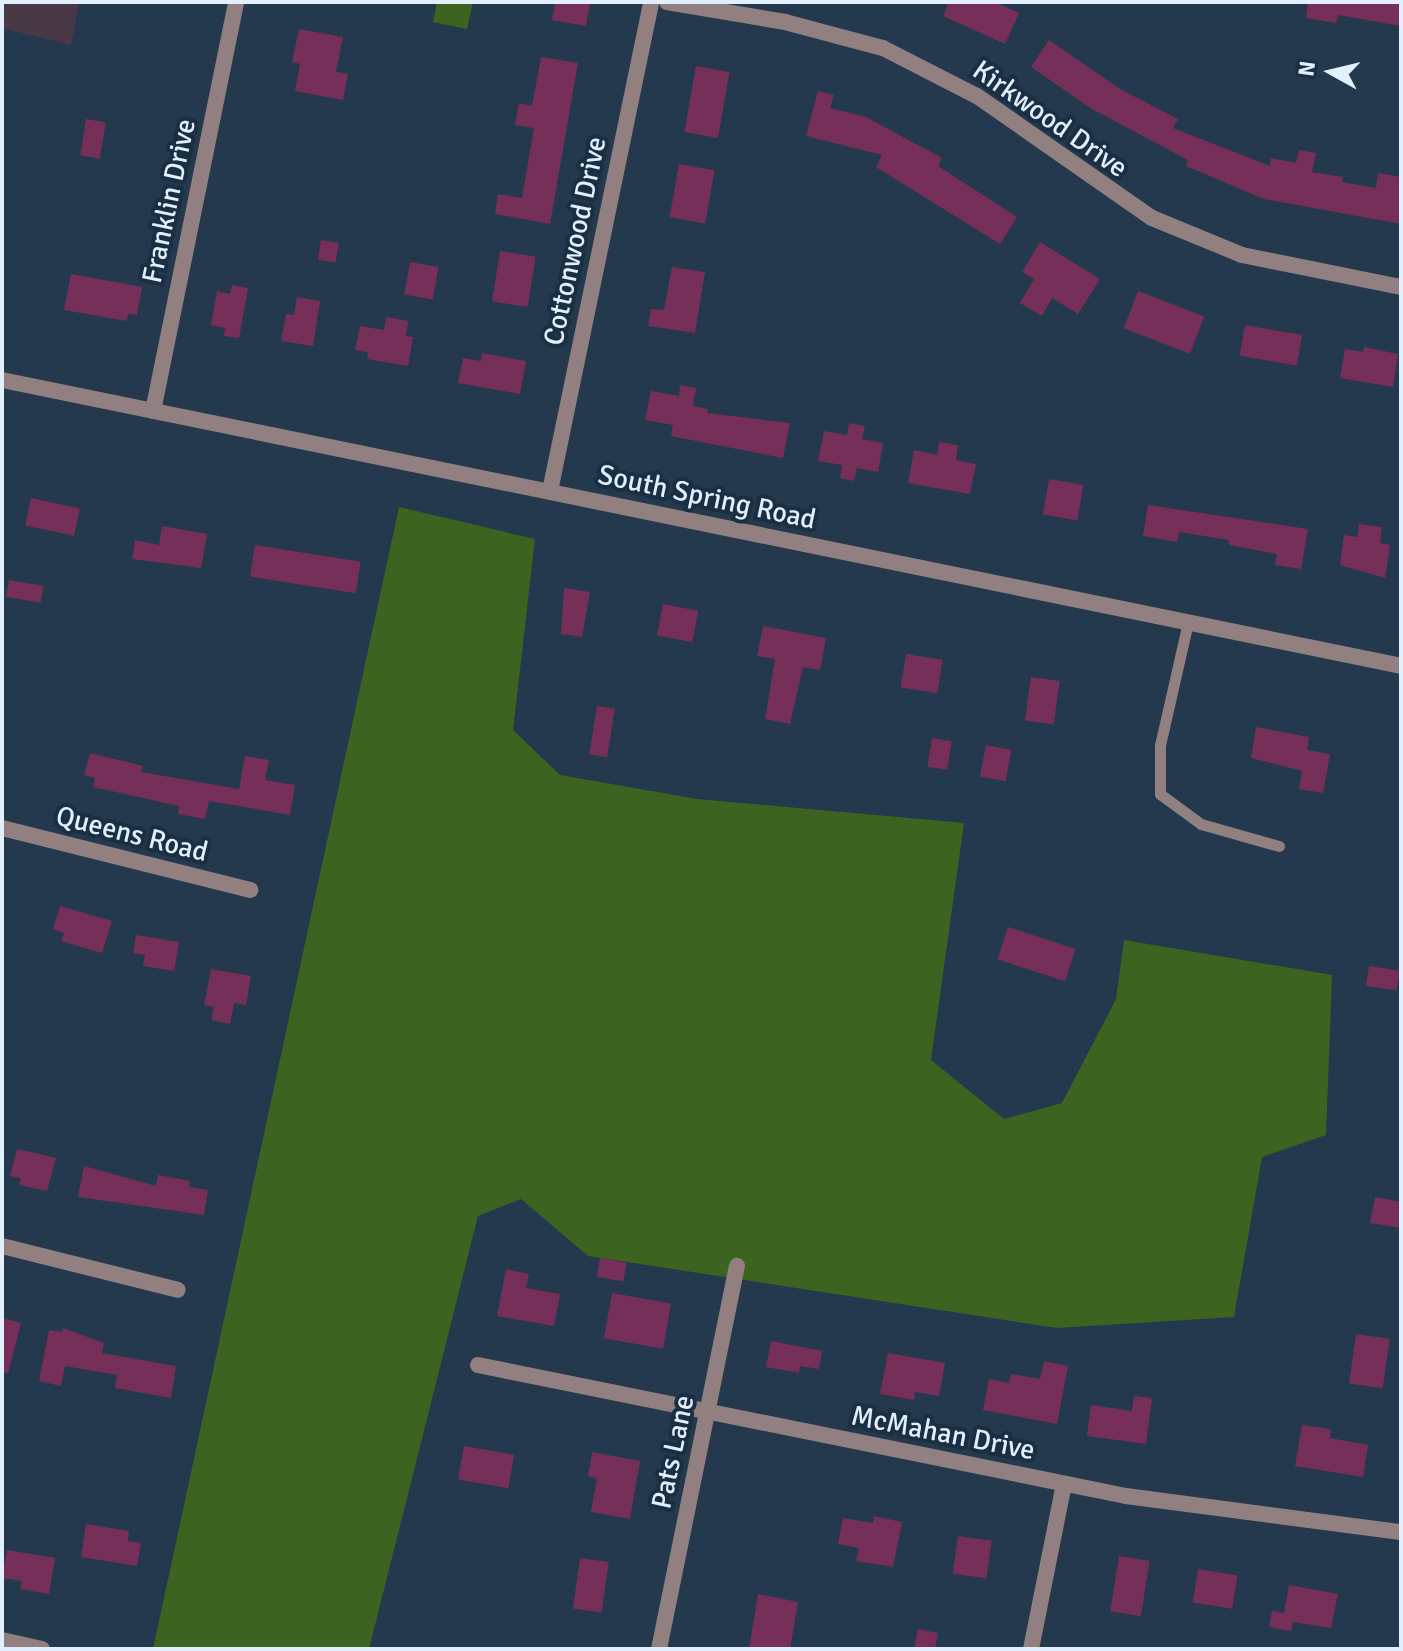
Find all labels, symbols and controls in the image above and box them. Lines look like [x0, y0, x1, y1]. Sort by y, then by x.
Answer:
north arrow [1291, 32, 1371, 112]
street label: Kirkwood Drive [966, 53, 1134, 185]
text: N [1292, 59, 1321, 78]
street label: Franklin Drive [135, 116, 203, 286]
street label: Cottonwood Drive [536, 134, 614, 348]
street label: South Spring Road [595, 458, 819, 536]
street label: Queens Road [53, 799, 211, 869]
street label: Pats Lane [645, 1392, 701, 1512]
street label: McMahan Drive [848, 1399, 1038, 1467]

